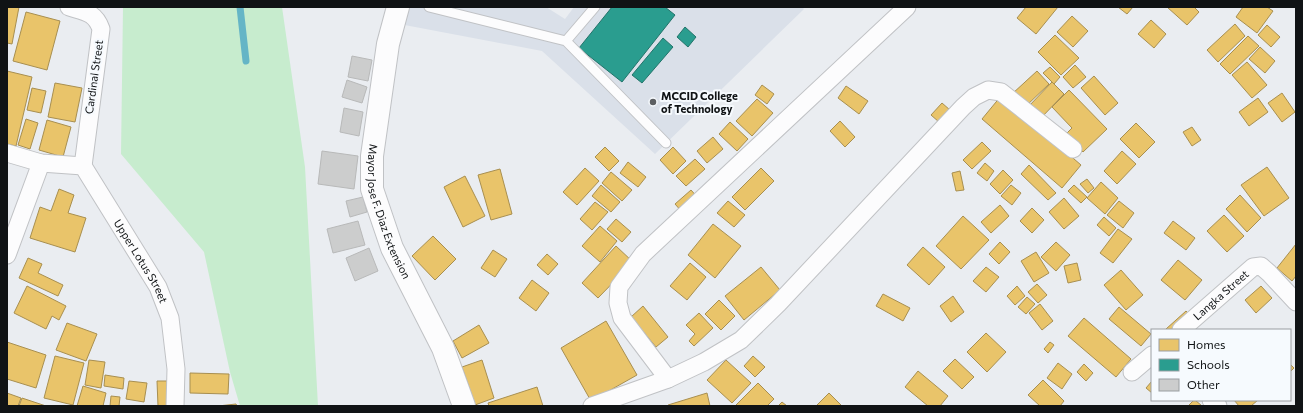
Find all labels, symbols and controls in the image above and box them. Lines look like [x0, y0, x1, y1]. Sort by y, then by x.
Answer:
street label: Cardinal Street [82, 39, 105, 115]
place label: MCCID College of Technology [661, 89, 738, 115]
marker: MCCID College of Technology [648, 97, 658, 107]
street label: Mayor Jose F. Diaz Extension [365, 143, 414, 281]
street label: Upper Lotus Street [112, 217, 171, 305]
street label: Langka Street [1190, 267, 1251, 322]
legend [1151, 329, 1291, 401]
text: Homes [1187, 337, 1225, 351]
text: Schools [1187, 357, 1230, 371]
text: Other [1187, 377, 1220, 391]

